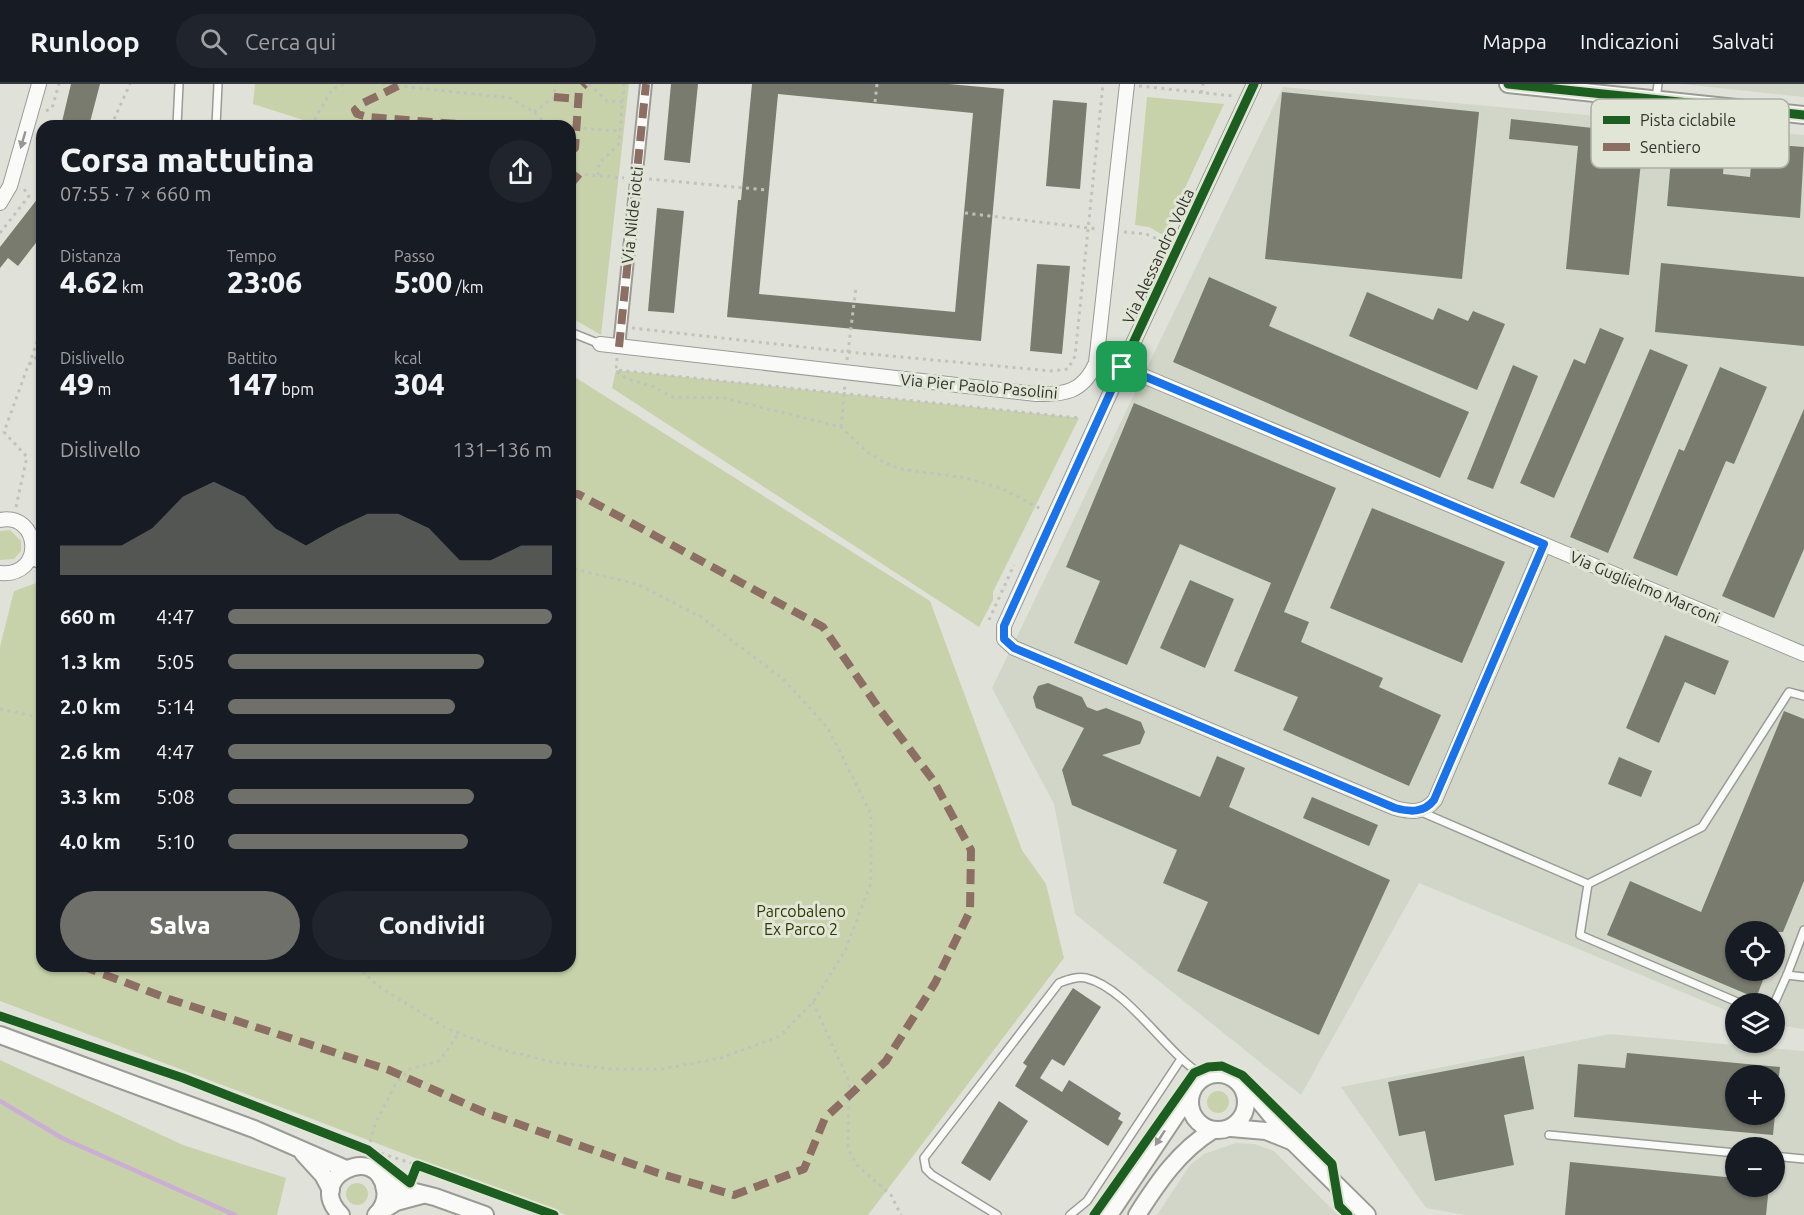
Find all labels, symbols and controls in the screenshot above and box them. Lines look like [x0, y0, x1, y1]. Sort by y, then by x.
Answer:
search box [176, 14, 596, 68]
icon: search [197, 25, 230, 58]
text: Runloop [30, 26, 140, 57]
text: Cerca qui [245, 29, 336, 54]
text: Mappa [1482, 29, 1547, 53]
text: Indicazioni [1580, 29, 1679, 53]
text: Salvati [1712, 29, 1774, 53]
legend [1591, 99, 1789, 168]
text: Pista ciclabile [1640, 111, 1736, 129]
one-way arrow [18, 131, 27, 149]
text: Sentiero [1640, 138, 1701, 156]
button: share [489, 140, 552, 203]
text: Corsa mattutina [60, 141, 314, 178]
street label: Via Nilde iotti [618, 166, 646, 264]
text: 07:55 · 7 × 660 m [60, 182, 212, 205]
street label: Via Alessandro Volta [1119, 186, 1197, 326]
text: Distanza [60, 247, 121, 265]
text: Tempo [227, 247, 277, 265]
text: Passo [394, 247, 435, 265]
text: 4.62 [60, 265, 118, 299]
text: 23:06 [227, 265, 302, 299]
text: 5:00 [394, 265, 452, 299]
text: km [118, 278, 144, 296]
text: /km [452, 278, 484, 296]
pin [1096, 341, 1147, 392]
text: Dislivello [60, 349, 125, 367]
text: Battito [227, 349, 277, 367]
text: kcal [394, 349, 422, 367]
icon: arrive [1105, 350, 1138, 383]
text: 49 [60, 367, 94, 401]
text: 147 [227, 367, 278, 401]
text: 304 [394, 367, 445, 401]
street label: Via Pier Paolo Pasolini [900, 370, 1058, 402]
text: m [94, 380, 111, 398]
text: bpm [278, 380, 314, 398]
text: Dislivello [60, 438, 141, 461]
text: 131–136 m [453, 438, 552, 461]
street label: Via Guglielmo Marconi [1567, 547, 1723, 627]
text: 660 m [60, 605, 116, 628]
text: 4:47 [156, 605, 195, 628]
text: 1.3 km [60, 650, 121, 673]
text: 5:05 [156, 650, 195, 673]
text: 2.0 km [60, 695, 121, 718]
text: 5:14 [156, 695, 195, 718]
text: 2.6 km [60, 740, 121, 763]
text: 4:47 [156, 740, 195, 763]
text: 3.3 km [60, 785, 121, 808]
text: 5:08 [156, 785, 195, 808]
text: 4.0 km [60, 830, 121, 853]
text: 5:10 [156, 830, 195, 853]
button: Salva [60, 891, 300, 960]
button: Condividi [312, 891, 552, 960]
park label: Parcobaleno Ex Parco 2 [756, 902, 846, 938]
map controls [1725, 921, 1785, 1197]
button: locate [1725, 921, 1785, 981]
button: layers [1725, 993, 1785, 1053]
button: + [1725, 1065, 1785, 1125]
one-way arrow [1154, 1130, 1165, 1147]
button: − [1725, 1137, 1785, 1197]

